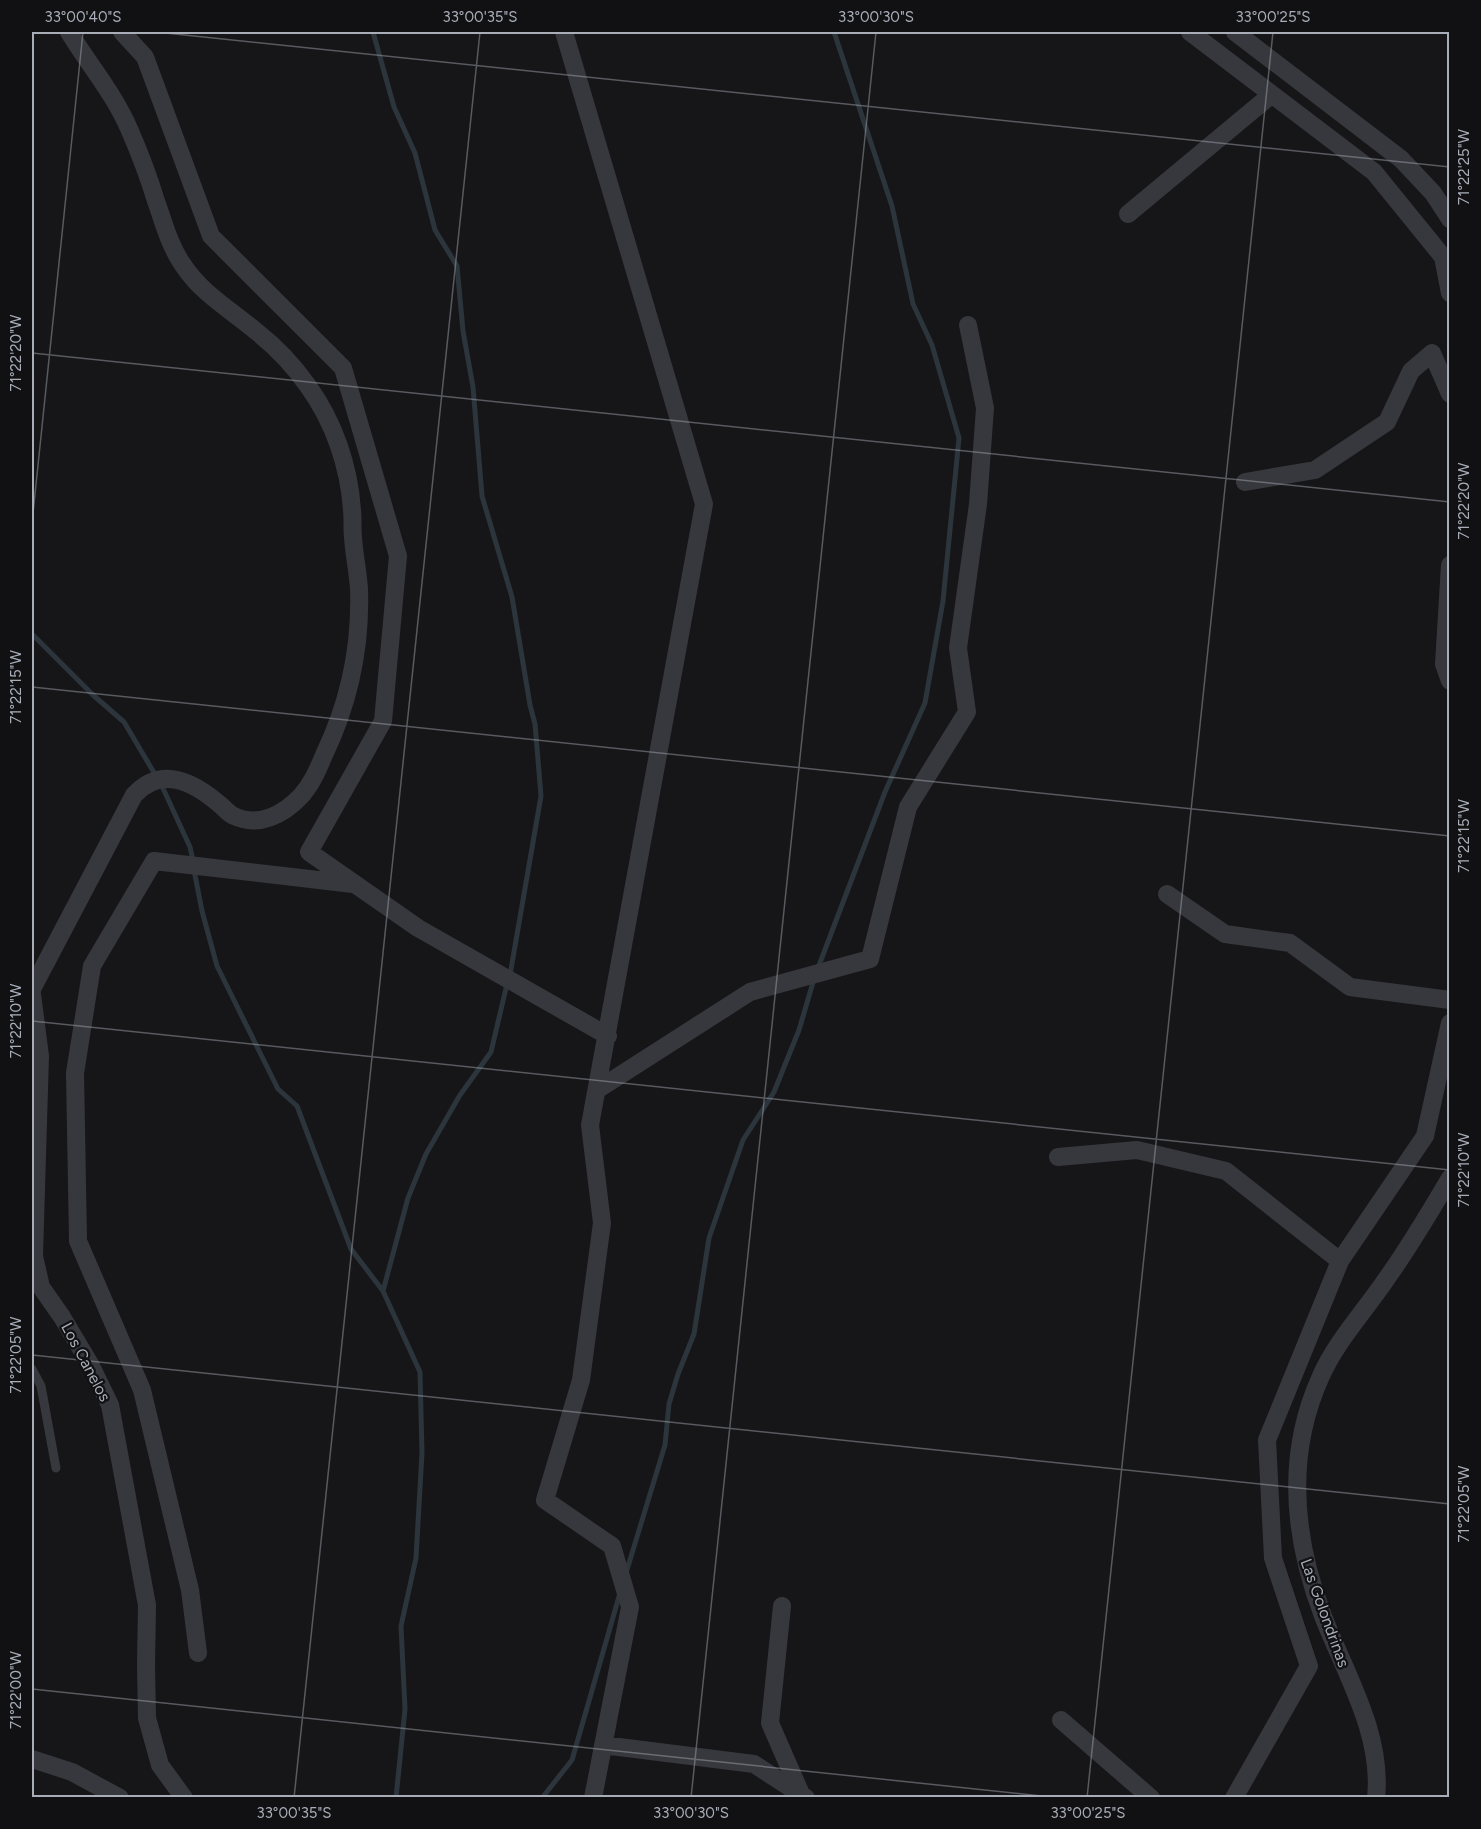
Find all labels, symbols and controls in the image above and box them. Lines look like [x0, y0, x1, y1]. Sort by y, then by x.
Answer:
text: 33°00'40"S [44, 8, 122, 26]
text: 33°00'35"S [443, 8, 517, 26]
text: 33°00'30"S [838, 8, 914, 26]
text: 33°00'25"S [1235, 8, 1311, 26]
text: 71°22'25"W [1455, 129, 1473, 205]
text: 71°22'20"W [7, 314, 25, 391]
text: 71°22'20"W [1455, 462, 1473, 539]
text: 71°22'15"W [7, 650, 25, 724]
text: 71°22'15"W [1455, 799, 1473, 873]
text: 71°22'10"W [7, 983, 25, 1058]
text: 71°22'10"W [1455, 1132, 1473, 1207]
text: 71°22'05"W [7, 1316, 25, 1394]
street label: Los Canelos [57, 1319, 115, 1405]
text: 71°22'05"W [1455, 1465, 1473, 1543]
street label: Las Golondrinas [1297, 1556, 1353, 1670]
text: 71°22'00"W [7, 1650, 25, 1729]
text: 33°00'35"S [257, 1804, 331, 1822]
text: 33°00'30"S [653, 1804, 729, 1822]
text: 33°00'25"S [1050, 1804, 1126, 1822]

